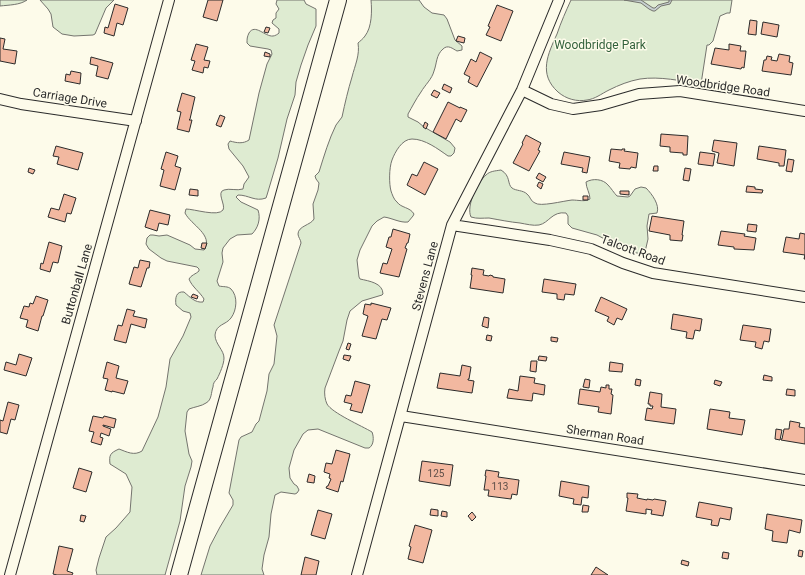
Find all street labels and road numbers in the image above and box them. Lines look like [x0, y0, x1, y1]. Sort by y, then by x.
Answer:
street label: Woodbridge Road [675, 72, 771, 100]
street label: Carriage Drive [32, 85, 108, 111]
street label: Talcott Road [599, 232, 667, 268]
street label: Stevens Lane [409, 240, 441, 312]
street label: Buttonball Lane [59, 242, 95, 326]
street label: Sherman Road [565, 422, 645, 448]

